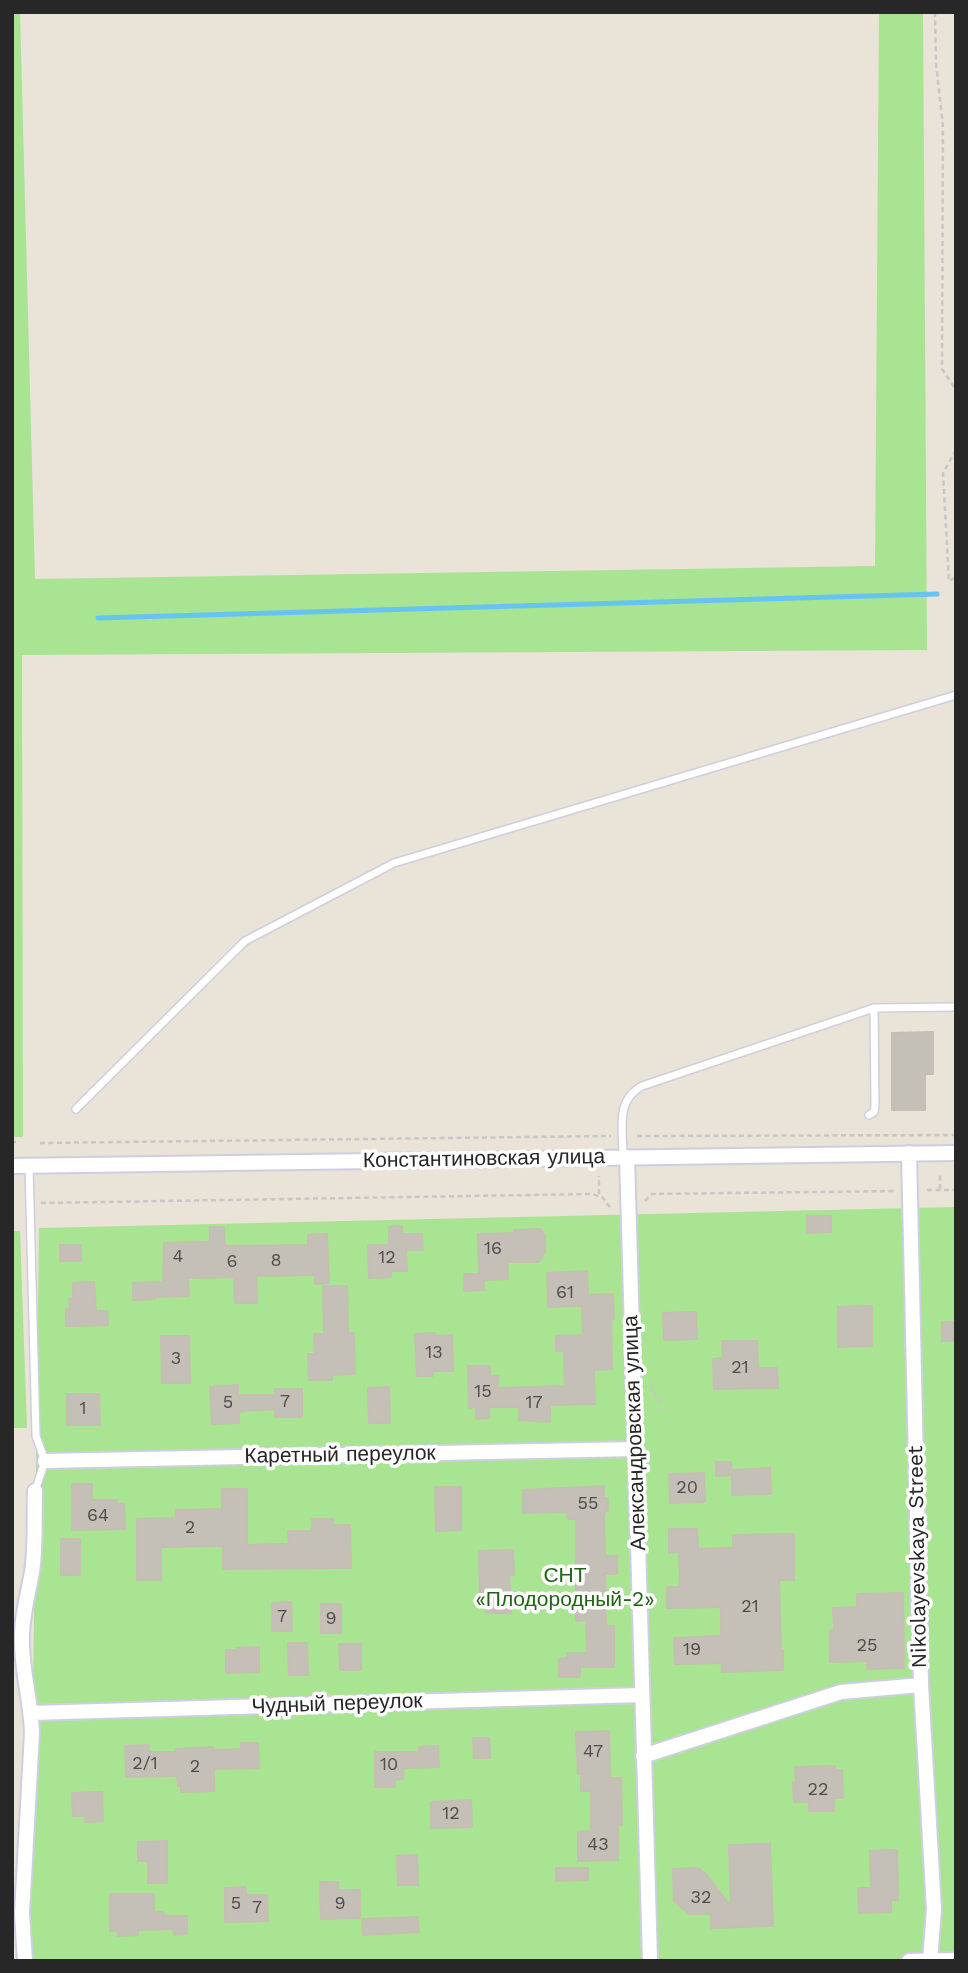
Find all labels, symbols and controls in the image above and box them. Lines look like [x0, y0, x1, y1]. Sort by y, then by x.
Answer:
street label: Константиновская улица [363, 1144, 605, 1174]
house number: 16 [484, 1238, 502, 1260]
house number: 4 [173, 1246, 183, 1268]
house number: 12 [378, 1247, 396, 1269]
house number: 8 [270, 1250, 282, 1272]
house number: 6 [227, 1251, 237, 1273]
house number: 61 [556, 1282, 574, 1304]
street label: Александровская улица [618, 1315, 652, 1551]
house number: 13 [425, 1342, 443, 1364]
house number: 3 [171, 1348, 181, 1370]
house number: 21 [731, 1357, 749, 1379]
house number: 15 [474, 1381, 492, 1403]
house number: 7 [280, 1391, 290, 1413]
house number: 5 [223, 1392, 233, 1414]
house number: 17 [525, 1392, 543, 1414]
house number: 1 [79, 1398, 87, 1420]
street label: Каретный переулок [244, 1441, 436, 1469]
street label: Nikolayevskaya Street [903, 1445, 933, 1669]
house number: 20 [676, 1477, 698, 1499]
house number: 55 [578, 1493, 598, 1515]
house number: 64 [87, 1505, 109, 1527]
house number: 2 [185, 1517, 195, 1539]
park label: СНТ «Плодородный-2» [475, 1563, 655, 1613]
house number: 21 [741, 1596, 759, 1618]
house number: 7 [277, 1606, 287, 1628]
house number: 9 [325, 1608, 337, 1630]
house number: 25 [857, 1635, 877, 1657]
house number: 19 [683, 1639, 701, 1661]
street label: Чудный переулок [251, 1688, 423, 1720]
house number: 47 [583, 1741, 603, 1763]
house number: 2/1 [132, 1753, 158, 1775]
house number: 10 [380, 1754, 398, 1776]
house number: 2 [190, 1756, 200, 1778]
house number: 22 [808, 1779, 828, 1801]
house number: 12 [442, 1803, 460, 1825]
house number: 43 [587, 1834, 609, 1856]
house number: 32 [691, 1887, 711, 1909]
house number: 5 [231, 1893, 241, 1915]
house number: 9 [334, 1893, 346, 1915]
house number: 7 [252, 1897, 262, 1919]

